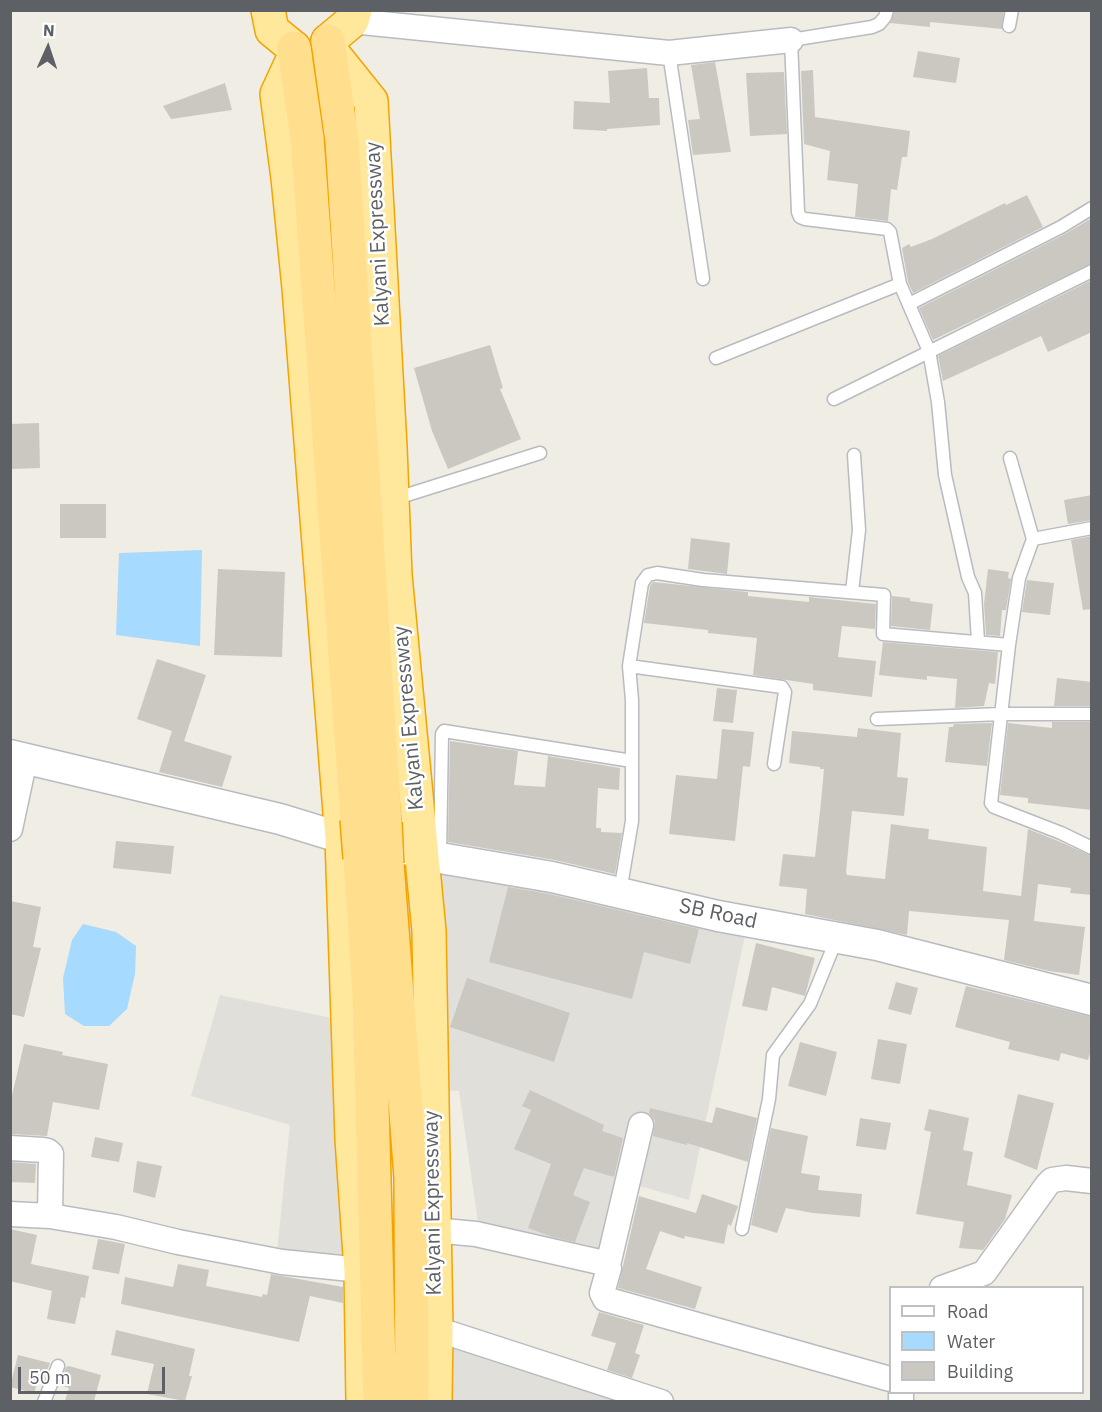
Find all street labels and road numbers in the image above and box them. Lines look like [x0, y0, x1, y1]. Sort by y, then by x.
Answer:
street label: Kalyani Expressway [361, 141, 395, 327]
street label: Kalyani Expressway [388, 625, 430, 811]
street label: SB Road [677, 893, 759, 935]
street label: Kalyani Expressway [419, 1110, 447, 1296]

